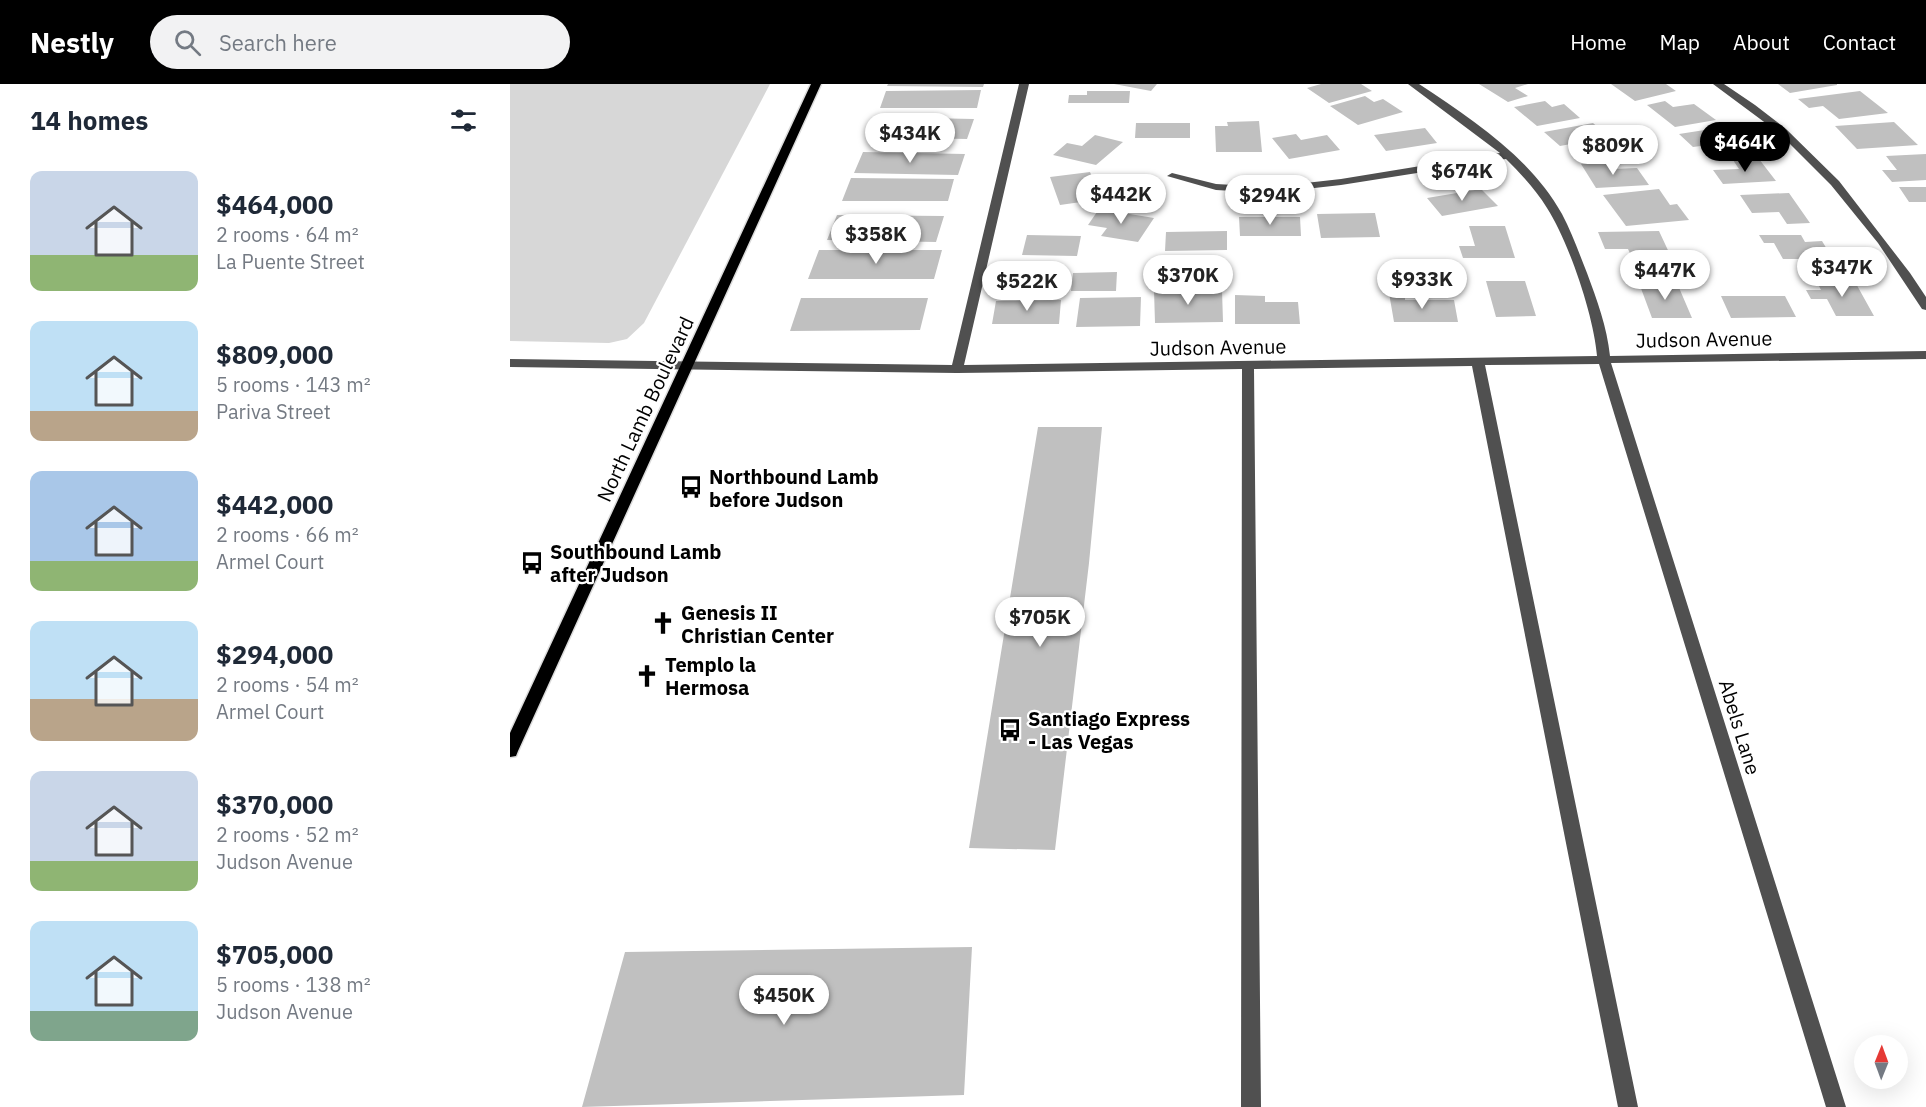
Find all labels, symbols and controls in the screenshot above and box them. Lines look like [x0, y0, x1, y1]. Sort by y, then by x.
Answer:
search box [150, 15, 570, 69]
text: Nestly [30, 24, 114, 61]
icon: search [171, 26, 204, 59]
text: Search here [219, 28, 337, 57]
text: Home [1570, 28, 1627, 56]
text: Map [1660, 28, 1700, 56]
text: About [1733, 28, 1790, 56]
text: Contact [1823, 28, 1896, 56]
text: 14 homes [30, 103, 148, 137]
icon: filters [447, 104, 480, 137]
pin: $434K [868, 113, 952, 164]
text: $434K [879, 119, 941, 146]
pin: $464K [1703, 122, 1787, 173]
pin: $809K [1571, 125, 1655, 176]
text: $464K [1714, 128, 1776, 155]
text: $809K [1582, 131, 1644, 158]
pin: $674K [1420, 151, 1504, 202]
text: $674K [1431, 157, 1493, 184]
pin: $442K [1079, 174, 1163, 225]
pin: $294K [1228, 175, 1312, 226]
text: $442K [1090, 180, 1152, 207]
text: $294K [1239, 181, 1301, 208]
text: $464,000 [216, 187, 333, 221]
icon: home [78, 195, 150, 267]
pin: $358K [834, 214, 918, 265]
text: $358K [845, 220, 907, 247]
text: 2 rooms · 64 m² [216, 221, 359, 248]
pin: $347K [1800, 247, 1884, 298]
text: La Puente Street [216, 248, 365, 275]
pin: $447K [1623, 250, 1707, 301]
text: $347K [1811, 253, 1873, 280]
pin: $370K [1146, 255, 1230, 306]
text: $447K [1634, 256, 1696, 283]
pin: $933K [1380, 259, 1464, 310]
pin: $522K [985, 261, 1069, 312]
text: $370K [1157, 261, 1219, 288]
text: $933K [1391, 265, 1453, 292]
text: $522K [996, 267, 1058, 294]
street label: North Lamb Boulevard [590, 312, 700, 506]
street label: Judson Avenue [1635, 324, 1773, 354]
street label: Judson Avenue [1149, 332, 1287, 362]
text: $809,000 [216, 337, 333, 371]
icon: home [78, 345, 150, 417]
text: 5 rooms · 143 m² [216, 371, 371, 398]
text: Pariva Street [216, 398, 331, 425]
place label: Northbound Lamb before Judson [709, 463, 879, 513]
bus stop icon: Northbound Lamb before Judson [678, 474, 704, 500]
text: $442,000 [216, 487, 333, 521]
icon: home [78, 495, 150, 567]
text: 2 rooms · 66 m² [216, 521, 359, 548]
place label: Southbound Lamb after Judson [550, 538, 722, 588]
text: Armel Court [216, 548, 324, 575]
bus stop icon: Southbound Lamb after Judson [519, 550, 545, 576]
pin: $705K [998, 597, 1082, 648]
place label: Genesis II Christian Center [681, 599, 834, 649]
text: $705K [1009, 603, 1071, 630]
church icon: Genesis II Christian Center [650, 610, 676, 636]
text: $294,000 [216, 637, 333, 671]
icon: home [78, 645, 150, 717]
place label: Templo la Hermosa [665, 651, 756, 701]
church icon: Templo la Hermosa [634, 663, 660, 689]
text: 2 rooms · 54 m² [216, 671, 359, 698]
street label: Abels Lane [1713, 676, 1767, 778]
text: Armel Court [216, 698, 324, 725]
place label: Santiago Express - Las Vegas [1028, 705, 1190, 755]
bus stop icon: Santiago Express - Las Vegas [997, 717, 1023, 743]
text: $370,000 [216, 787, 333, 821]
icon: home [78, 795, 150, 867]
text: 2 rooms · 52 m² [216, 821, 359, 848]
text: Judson Avenue [216, 848, 353, 875]
text: $705,000 [216, 937, 333, 971]
icon: home [78, 945, 150, 1017]
text: 5 rooms · 138 m² [216, 971, 371, 998]
pin: $450K [742, 975, 826, 1026]
text: $450K [753, 981, 815, 1008]
text: Judson Avenue [216, 998, 353, 1025]
north arrow [1854, 1035, 1908, 1089]
map controls [1854, 1035, 1908, 1089]

